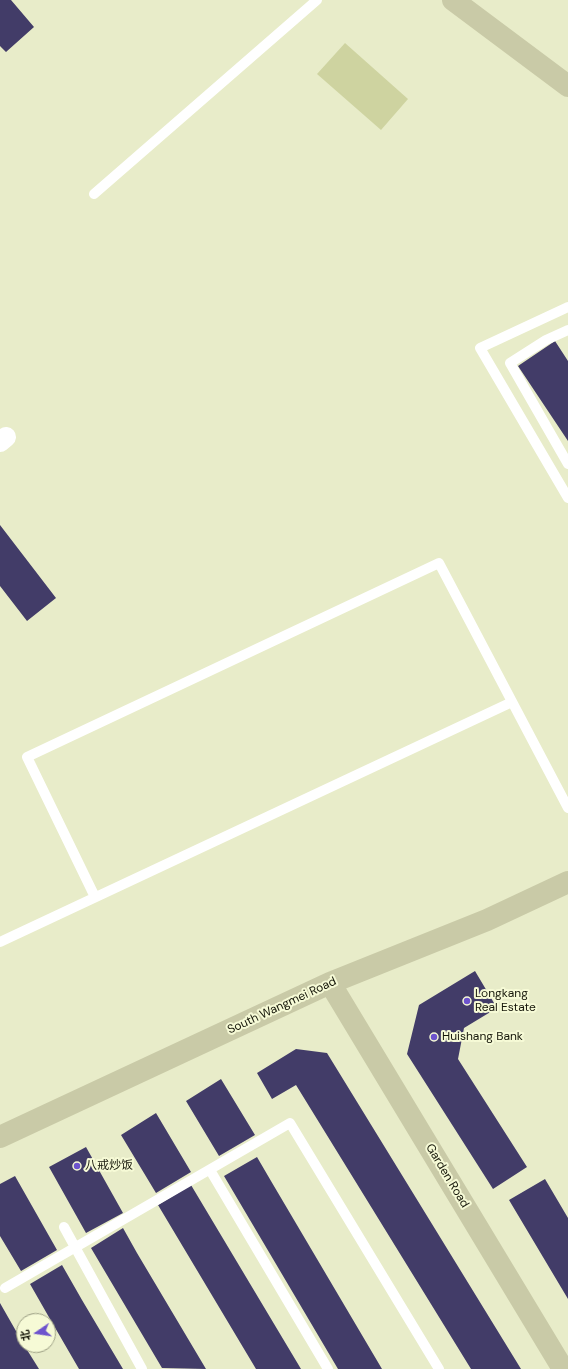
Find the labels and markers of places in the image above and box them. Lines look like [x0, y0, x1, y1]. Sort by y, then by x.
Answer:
place label: Longkang Real Estate [475, 987, 536, 1015]
marker: Longkang Real Estate [462, 996, 472, 1006]
place label: Huishang Bank [442, 1030, 523, 1044]
marker: Huishang Bank [429, 1032, 439, 1042]
place label: 八戒炒饭 [85, 1159, 133, 1173]
marker: 八戒炒饭 [72, 1161, 82, 1171]

